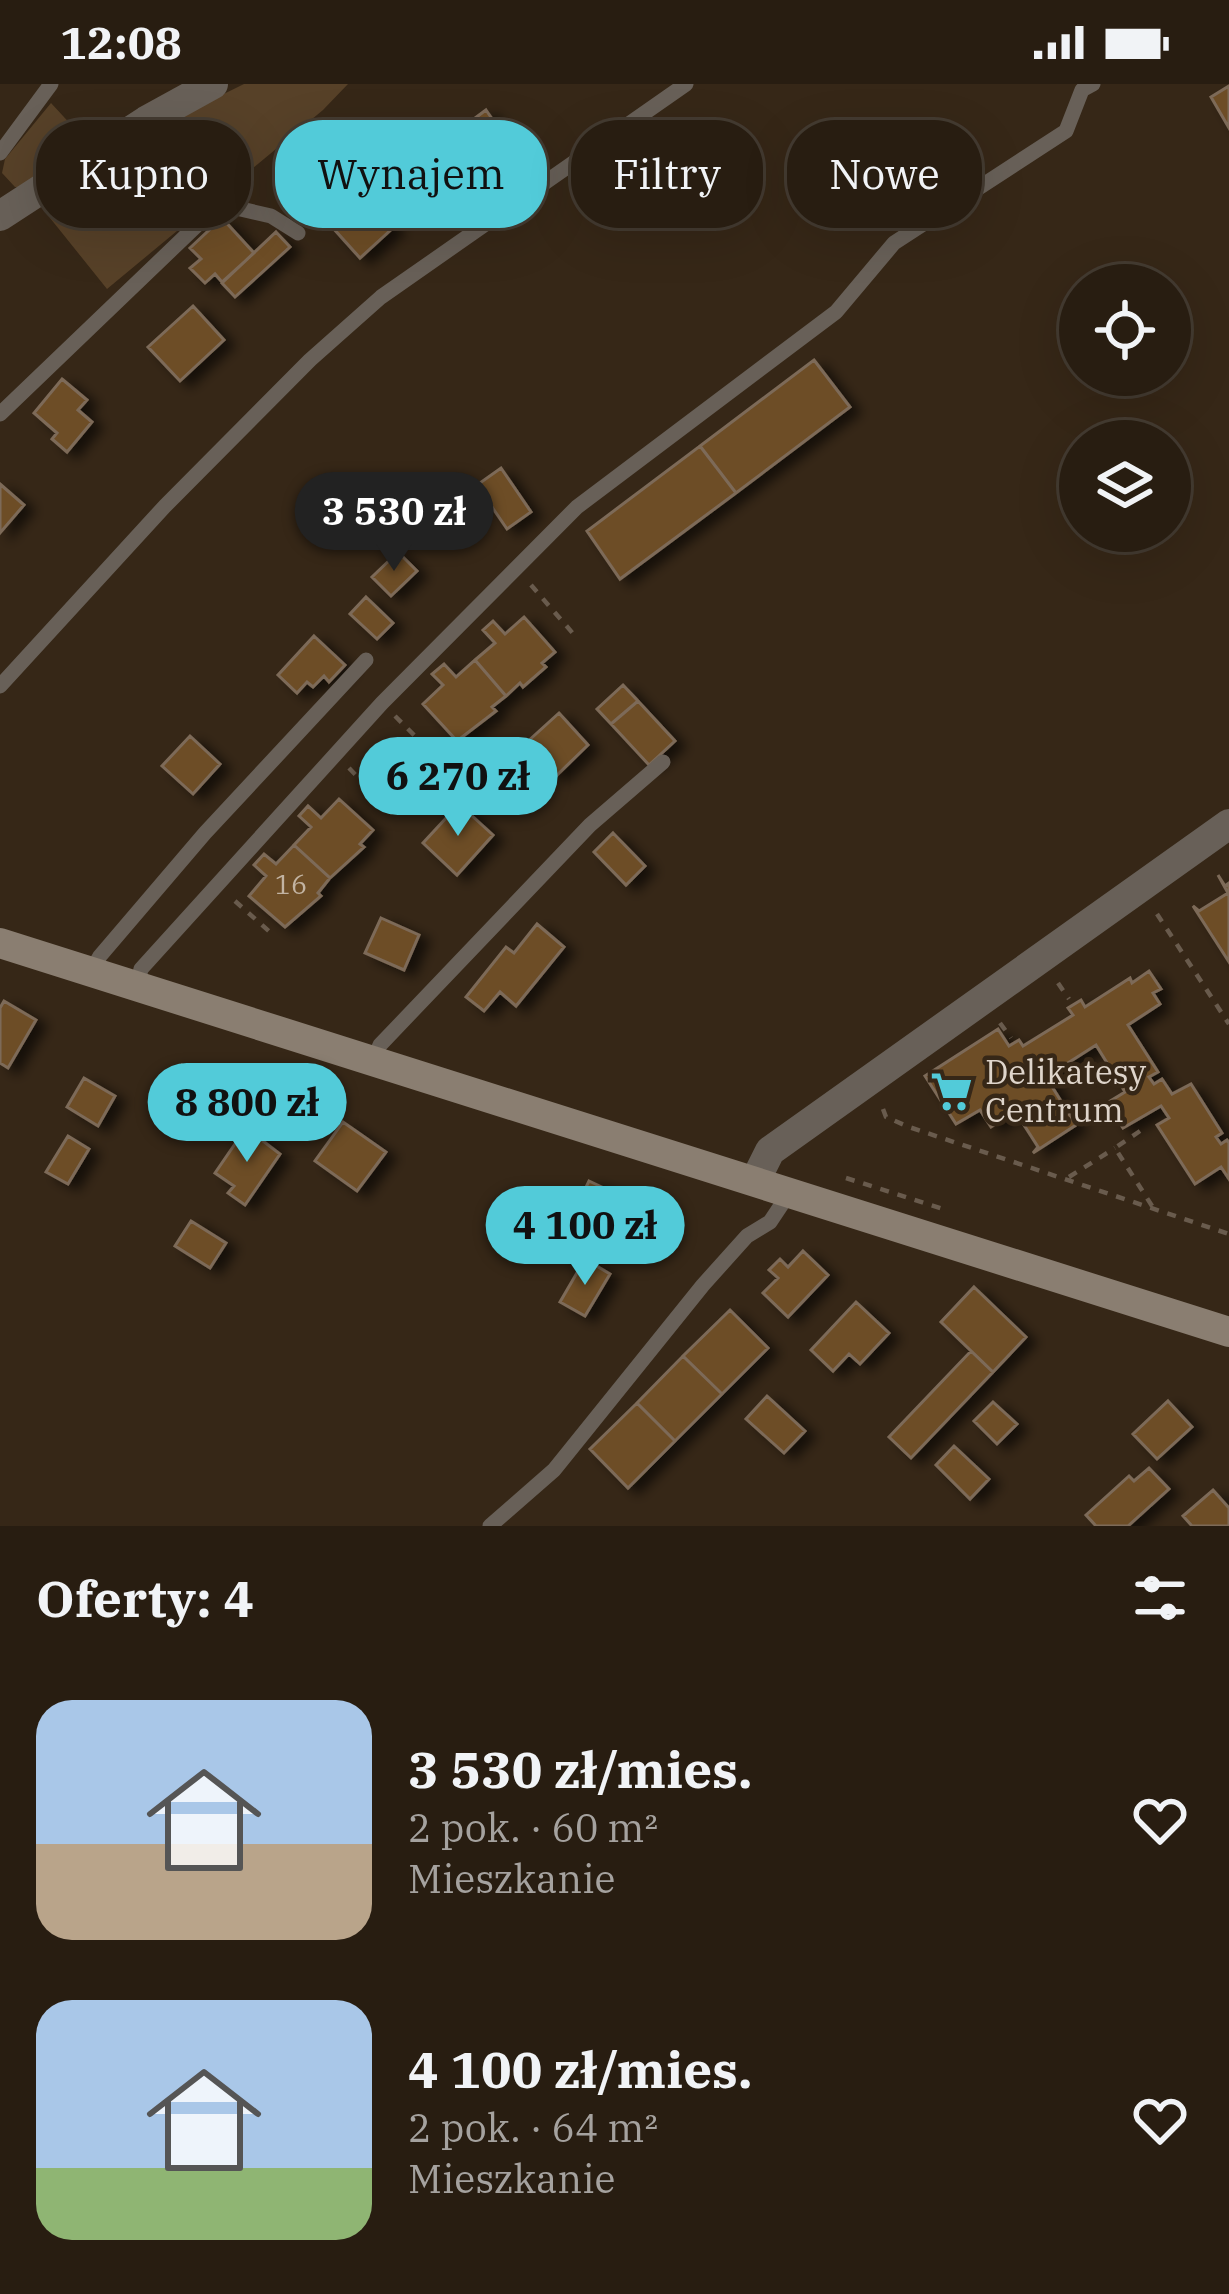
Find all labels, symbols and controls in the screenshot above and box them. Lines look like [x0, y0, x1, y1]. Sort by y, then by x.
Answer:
text: 12:08 [60, 13, 182, 71]
chip: Kupno [36, 120, 251, 228]
chip: Wynajem [275, 120, 547, 228]
chip: Filtry [571, 120, 763, 228]
chip: Nowe [787, 120, 982, 228]
map controls [1059, 264, 1191, 552]
button: locate [1059, 264, 1191, 396]
button: layers [1059, 420, 1191, 552]
pin: 3 530 zł [270, 472, 518, 574]
text: 3 530 zł [322, 485, 466, 536]
pin: 6 270 zł [334, 737, 582, 839]
text: 6 270 zł [386, 750, 530, 801]
house number: 16 [275, 866, 307, 901]
place label: Delikatesy Centrum [985, 1050, 1147, 1131]
pin: 8 800 zł [123, 1063, 371, 1165]
supermarket icon: Delikatesy Centrum [928, 1068, 974, 1114]
text: 8 800 zł [175, 1076, 319, 1127]
pin: 4 100 zł [461, 1186, 709, 1288]
text: 4 100 zł [513, 1199, 657, 1250]
text: Oferty: 4 [36, 1565, 254, 1631]
icon: filters [1127, 1565, 1193, 1631]
text: 3 530 zł/mies. [408, 1736, 752, 1802]
icon: home [132, 1748, 276, 1892]
icon: heart [1127, 1787, 1193, 1853]
text: 2 pok. · 60 m² [408, 1802, 658, 1853]
text: Mieszkanie [408, 1853, 615, 1904]
text: 4 100 zł/mies. [408, 2036, 752, 2102]
icon: home [132, 2048, 276, 2192]
icon: heart [1127, 2087, 1193, 2153]
text: 2 pok. · 64 m² [408, 2102, 658, 2153]
text: Mieszkanie [408, 2153, 615, 2204]

